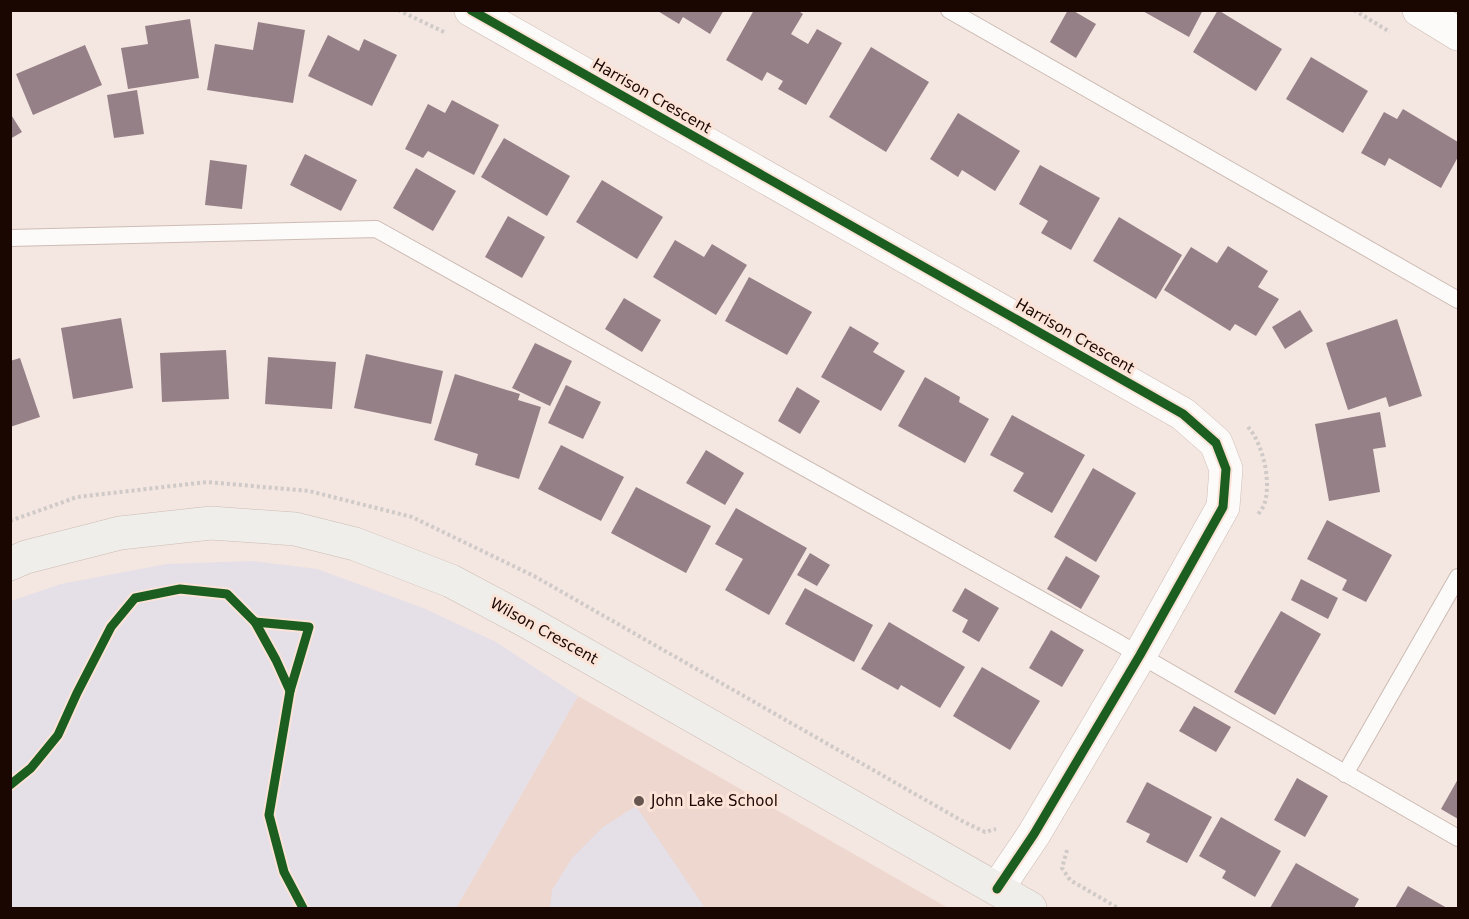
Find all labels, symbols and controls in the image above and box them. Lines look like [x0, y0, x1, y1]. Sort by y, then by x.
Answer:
street label: Harrison Crescent [589, 55, 715, 137]
street label: Harrison Crescent [1012, 295, 1138, 377]
street label: Wilson Crescent [487, 594, 601, 668]
place label: John Lake School [650, 792, 778, 810]
marker: John Lake School [632, 794, 646, 808]

